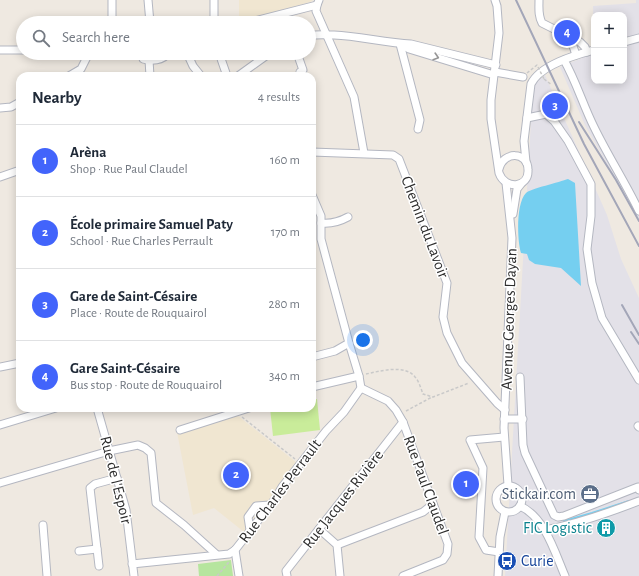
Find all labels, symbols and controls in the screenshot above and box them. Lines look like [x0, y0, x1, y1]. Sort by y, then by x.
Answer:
map controls [591, 12, 627, 84]
button: + [591, 12, 627, 48]
search box [16, 16, 316, 60]
pin: 4 [554, 18, 580, 48]
icon: search [30, 27, 52, 49]
text: Search here [62, 30, 130, 45]
button: − [591, 48, 627, 84]
one-way arrow [432, 52, 439, 61]
text: Nearby [32, 89, 82, 106]
text: 4 results [258, 91, 300, 104]
pin: 3 [542, 91, 568, 121]
text: Arèna [70, 145, 106, 160]
text: 1 [43, 154, 47, 167]
text: 160 m [270, 154, 300, 167]
text: Shop · Rue Paul Claudel [70, 163, 188, 176]
street label: Chemin du Lavoir [398, 174, 452, 281]
text: École primaire Samuel Paty [70, 217, 233, 232]
text: 2 [42, 226, 48, 239]
text: 170 m [271, 226, 300, 239]
text: School · Rue Charles Perrault [70, 235, 213, 248]
street label: Avenue Georges Dayan [499, 248, 520, 390]
text: Gare de Saint-Césaire [70, 289, 197, 304]
text: 3 [42, 298, 48, 311]
text: 280 m [269, 298, 300, 311]
text: Place · Route de Rouquairol [70, 307, 207, 320]
your location [353, 330, 373, 350]
text: Gare Saint-Césaire [70, 361, 180, 376]
text: 4 [42, 370, 48, 383]
text: 340 m [269, 370, 300, 383]
text: Bus stop · Route de Rouquairol [70, 379, 222, 392]
street label: Rue Paul Claudel [401, 433, 451, 537]
street label: Rue de l'Espoir [97, 434, 135, 527]
street label: Rue Charles Perrault [236, 436, 324, 546]
street label: Rue Jacques Rivière [300, 447, 386, 551]
pin: 2 [223, 460, 249, 490]
pin: 1 [453, 469, 479, 499]
office icon: Stickair.com [579, 483, 601, 505]
place label: Stickair.com [502, 486, 576, 502]
building icon: FIC Logistic [595, 517, 617, 539]
place label: FIC Logistic [523, 520, 592, 536]
bus stop icon: Curie [496, 550, 518, 572]
place label: Curie [521, 553, 554, 569]

